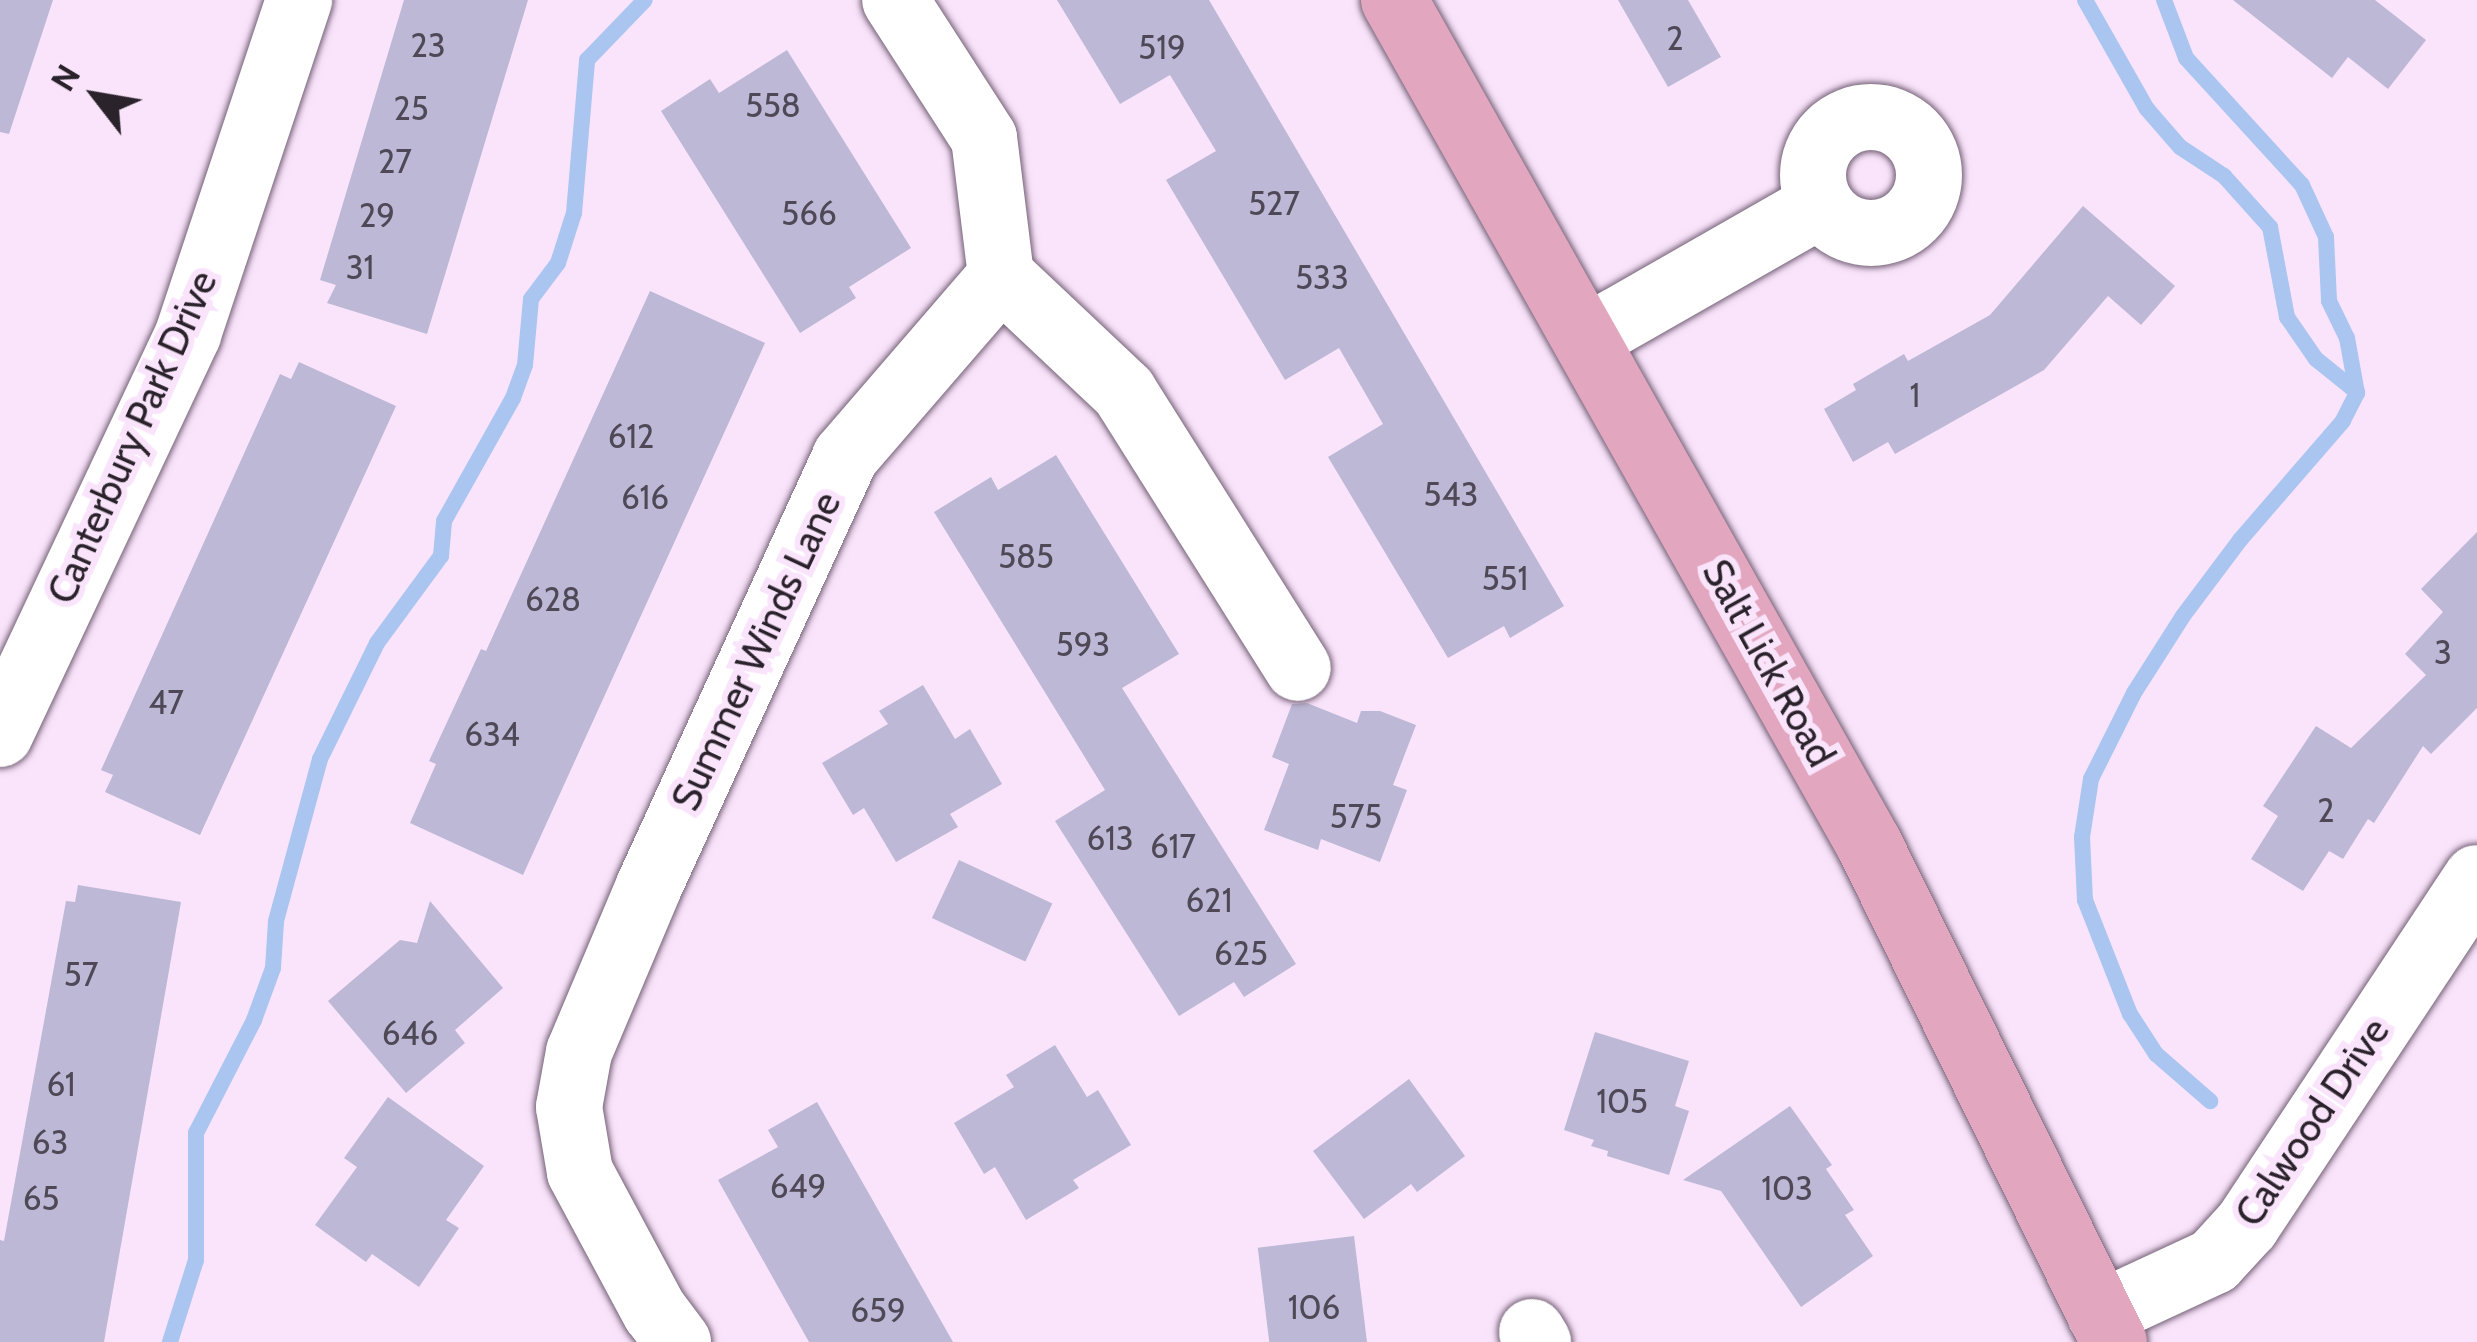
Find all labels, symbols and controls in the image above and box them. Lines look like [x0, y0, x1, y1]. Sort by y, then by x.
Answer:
house number: 2 [1666, 19, 1684, 59]
house number: 23 [410, 26, 446, 66]
house number: 519 [1138, 28, 1186, 68]
north arrow [36, 36, 156, 156]
text: N [42, 57, 88, 98]
house number: 558 [745, 86, 801, 126]
house number: 25 [393, 89, 429, 129]
house number: 27 [378, 142, 412, 182]
house number: 527 [1248, 184, 1300, 224]
house number: 566 [781, 194, 837, 234]
house number: 29 [359, 196, 395, 236]
house number: 31 [346, 248, 374, 288]
house number: 533 [1295, 258, 1349, 298]
street label: Canterbury Park Drive [38, 264, 226, 610]
house number: 1 [1910, 376, 1920, 416]
house number: 612 [608, 417, 654, 457]
house number: 543 [1424, 475, 1478, 515]
house number: 616 [621, 478, 669, 518]
street label: Summer Winds Lane [662, 484, 850, 818]
house number: 585 [998, 537, 1054, 577]
street label: Salt Lick Road [1693, 552, 1845, 774]
house number: 551 [1482, 559, 1528, 599]
house number: 628 [525, 580, 581, 620]
house number: 593 [1056, 625, 1110, 665]
house number: 3 [2434, 633, 2452, 673]
house number: 47 [148, 683, 184, 723]
house number: 634 [464, 715, 520, 755]
house number: 2 [2317, 791, 2335, 831]
house number: 575 [1330, 797, 1382, 837]
house number: 613 [1086, 819, 1134, 859]
house number: 617 [1150, 827, 1196, 867]
house number: 621 [1186, 881, 1232, 921]
house number: 625 [1214, 934, 1268, 974]
house number: 57 [64, 955, 98, 995]
street label: Calwood Drive [2225, 1009, 2399, 1235]
house number: 646 [382, 1014, 438, 1054]
house number: 61 [46, 1065, 76, 1105]
house number: 105 [1596, 1082, 1648, 1122]
house number: 63 [32, 1123, 68, 1163]
house number: 649 [770, 1167, 826, 1207]
house number: 103 [1761, 1169, 1813, 1209]
house number: 65 [23, 1179, 59, 1219]
house number: 106 [1288, 1288, 1340, 1328]
house number: 659 [850, 1291, 906, 1331]

